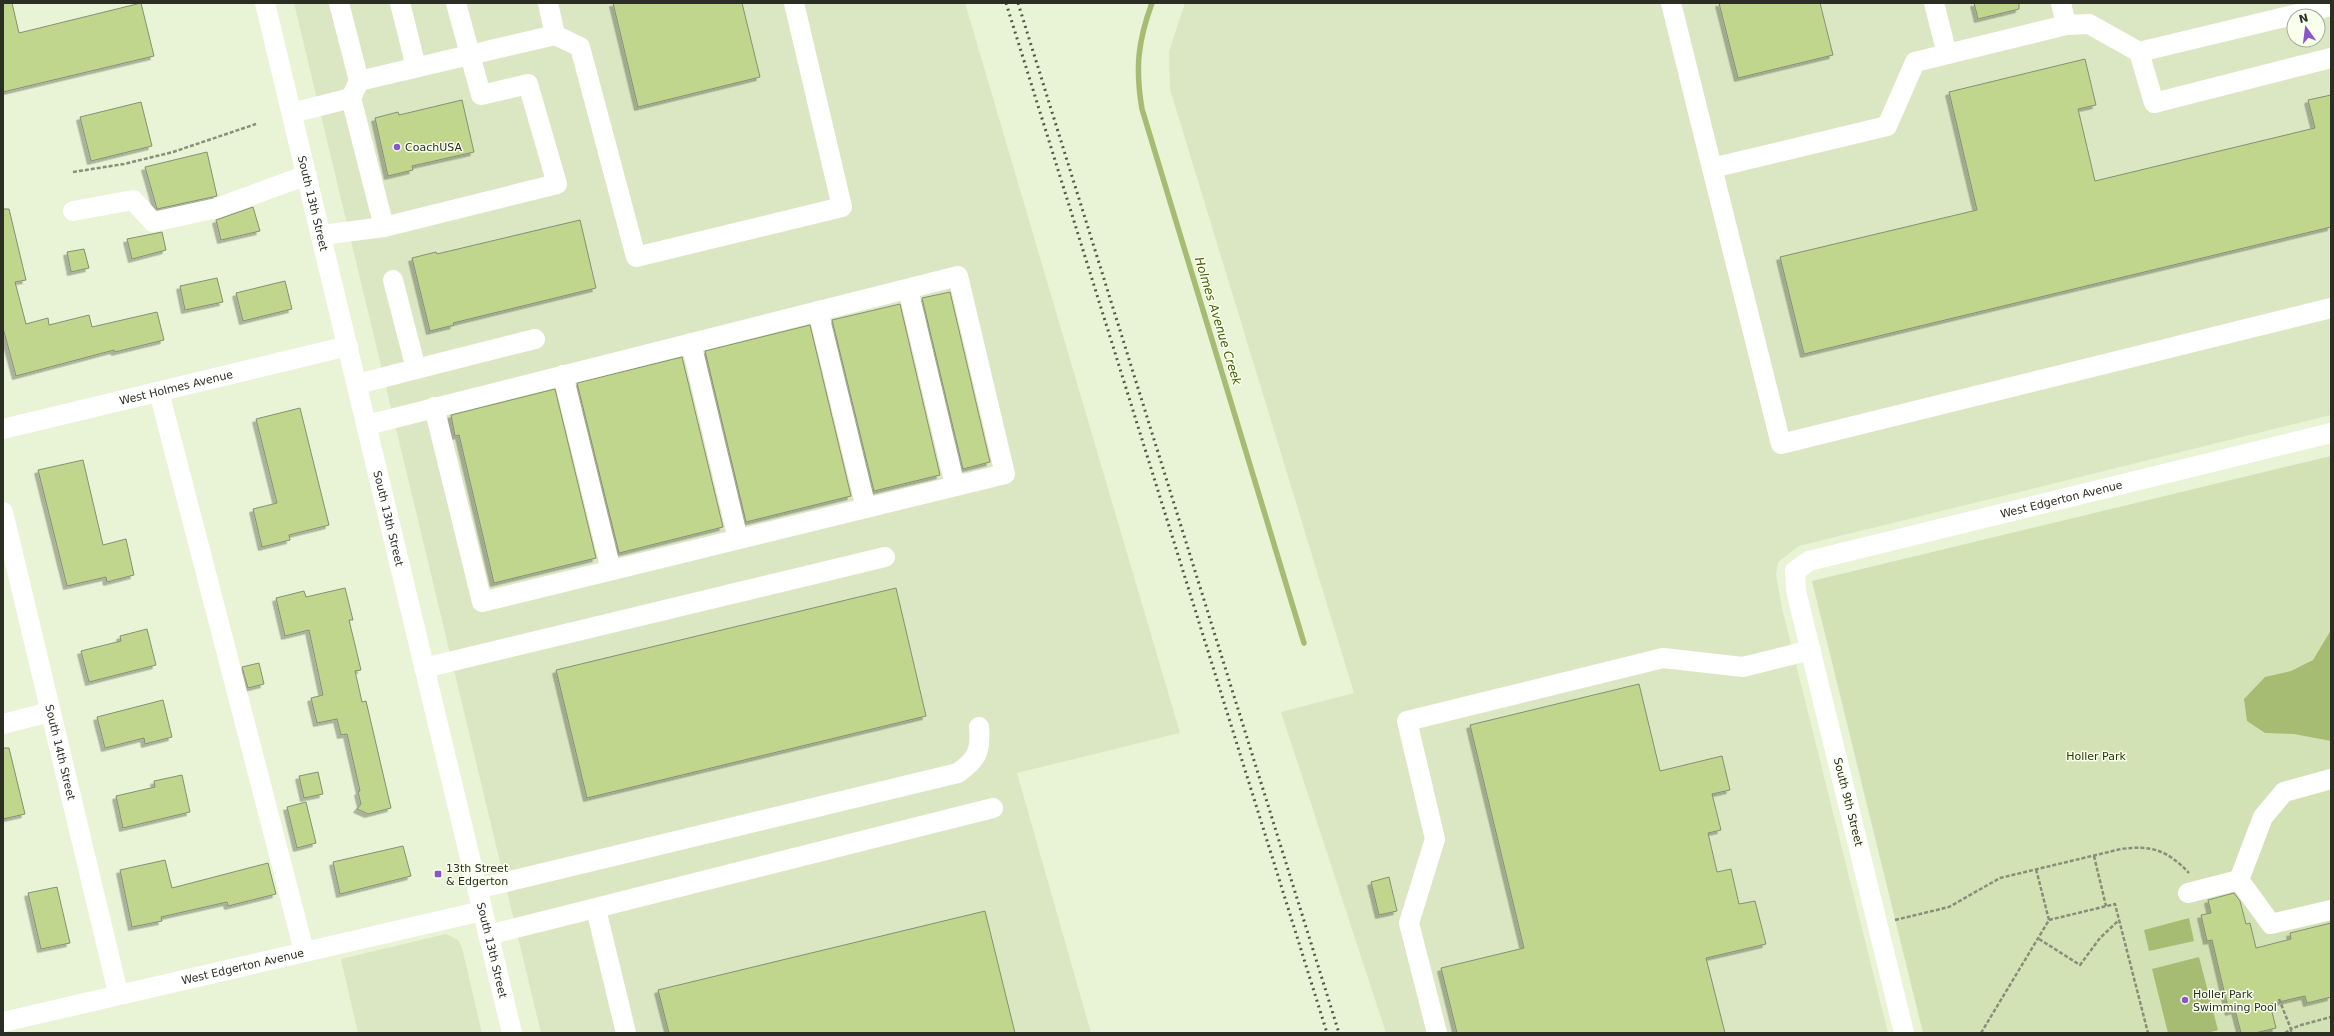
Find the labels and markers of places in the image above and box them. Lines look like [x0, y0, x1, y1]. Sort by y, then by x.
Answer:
place label: CoachUSA [405, 141, 462, 154]
marker: CoachUSA [392, 142, 402, 152]
place label: 13th Street & Edgerton [446, 862, 509, 888]
marker: 13th Street & Edgerton [433, 869, 443, 879]
place label: Holler Park Swimming Pool [2193, 988, 2277, 1014]
marker: Holler Park Swimming Pool [2180, 995, 2190, 1005]

